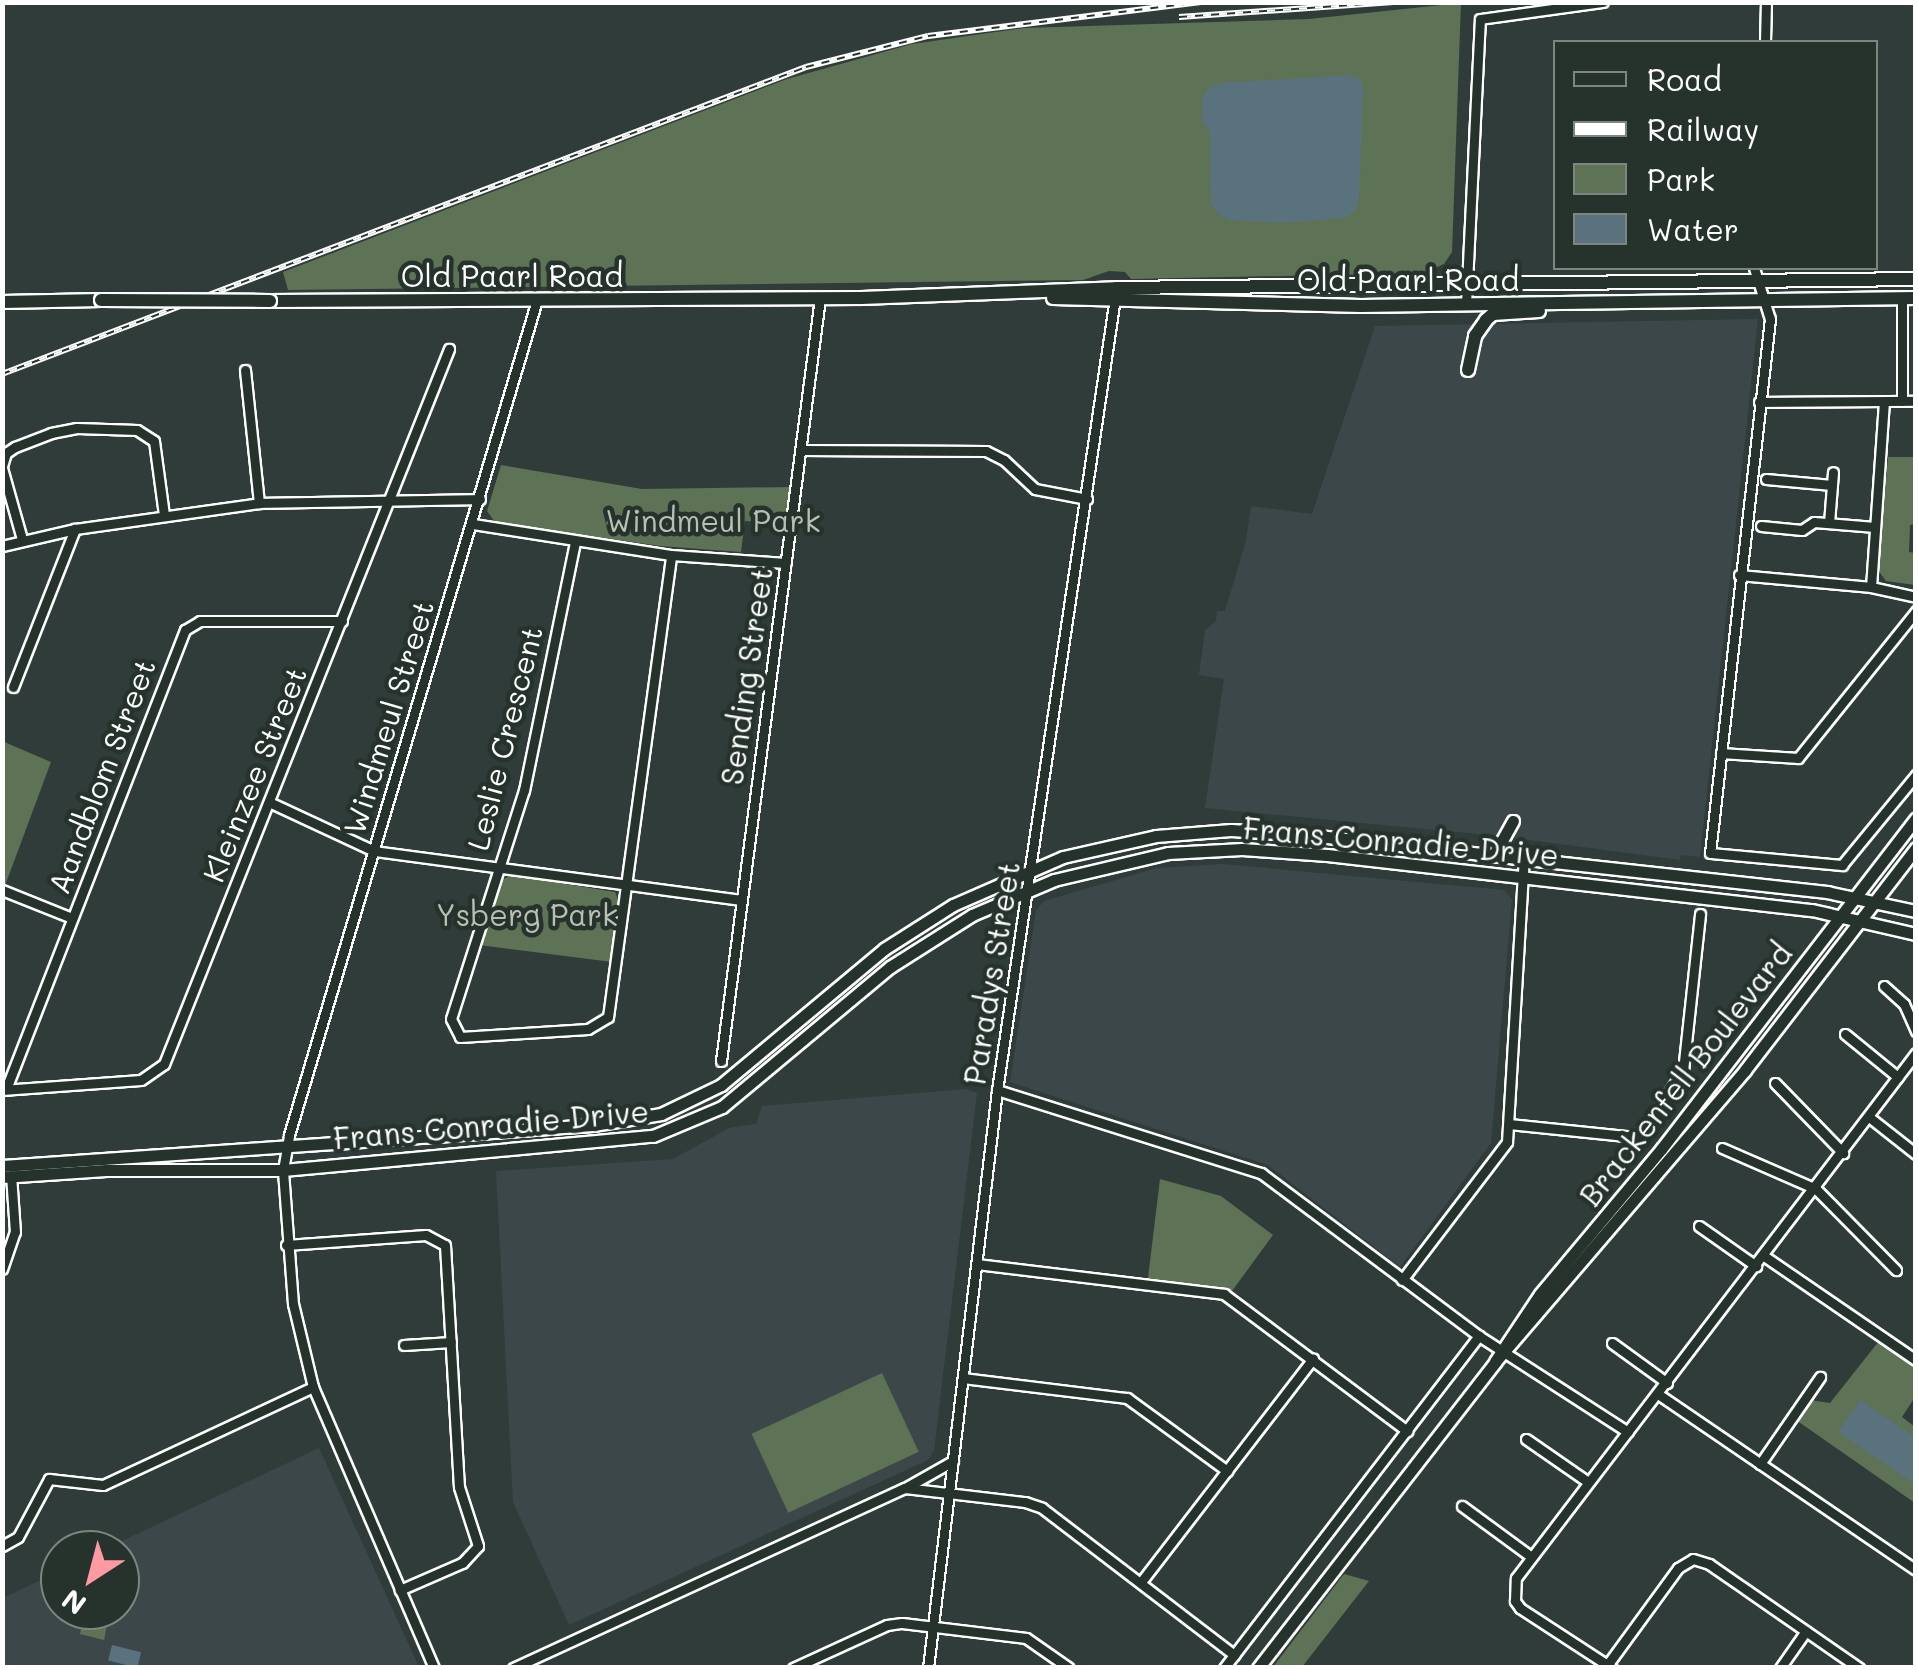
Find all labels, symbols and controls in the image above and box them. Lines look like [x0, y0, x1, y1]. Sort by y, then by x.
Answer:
legend [1553, 40, 1878, 270]
text: Road [1647, 59, 1722, 99]
text: Railway [1647, 109, 1759, 149]
text: Park [1647, 159, 1715, 199]
text: Water [1647, 209, 1739, 249]
street label: Old Paarl Road [401, 257, 623, 293]
street label: Old Paarl Road [1297, 261, 1519, 297]
park label: Windmeul Park [605, 502, 821, 538]
street label: Sending Street [713, 565, 779, 787]
street label: Windmeul Street [335, 596, 441, 838]
street label: Leslie Crescent [459, 622, 549, 854]
street label: Aandblom Street [40, 654, 162, 898]
street label: Kleinzee Street [194, 661, 314, 887]
street label: Frans Conradie Drive [1242, 809, 1560, 873]
street label: Paradys Street [956, 859, 1026, 1087]
park label: Ysberg Park [436, 896, 618, 932]
street label: Brackenfell Boulevard [1571, 935, 1799, 1213]
street label: Frans Conradie Drive [332, 1092, 650, 1156]
north arrow [40, 1530, 140, 1630]
text: N [54, 1582, 93, 1623]

